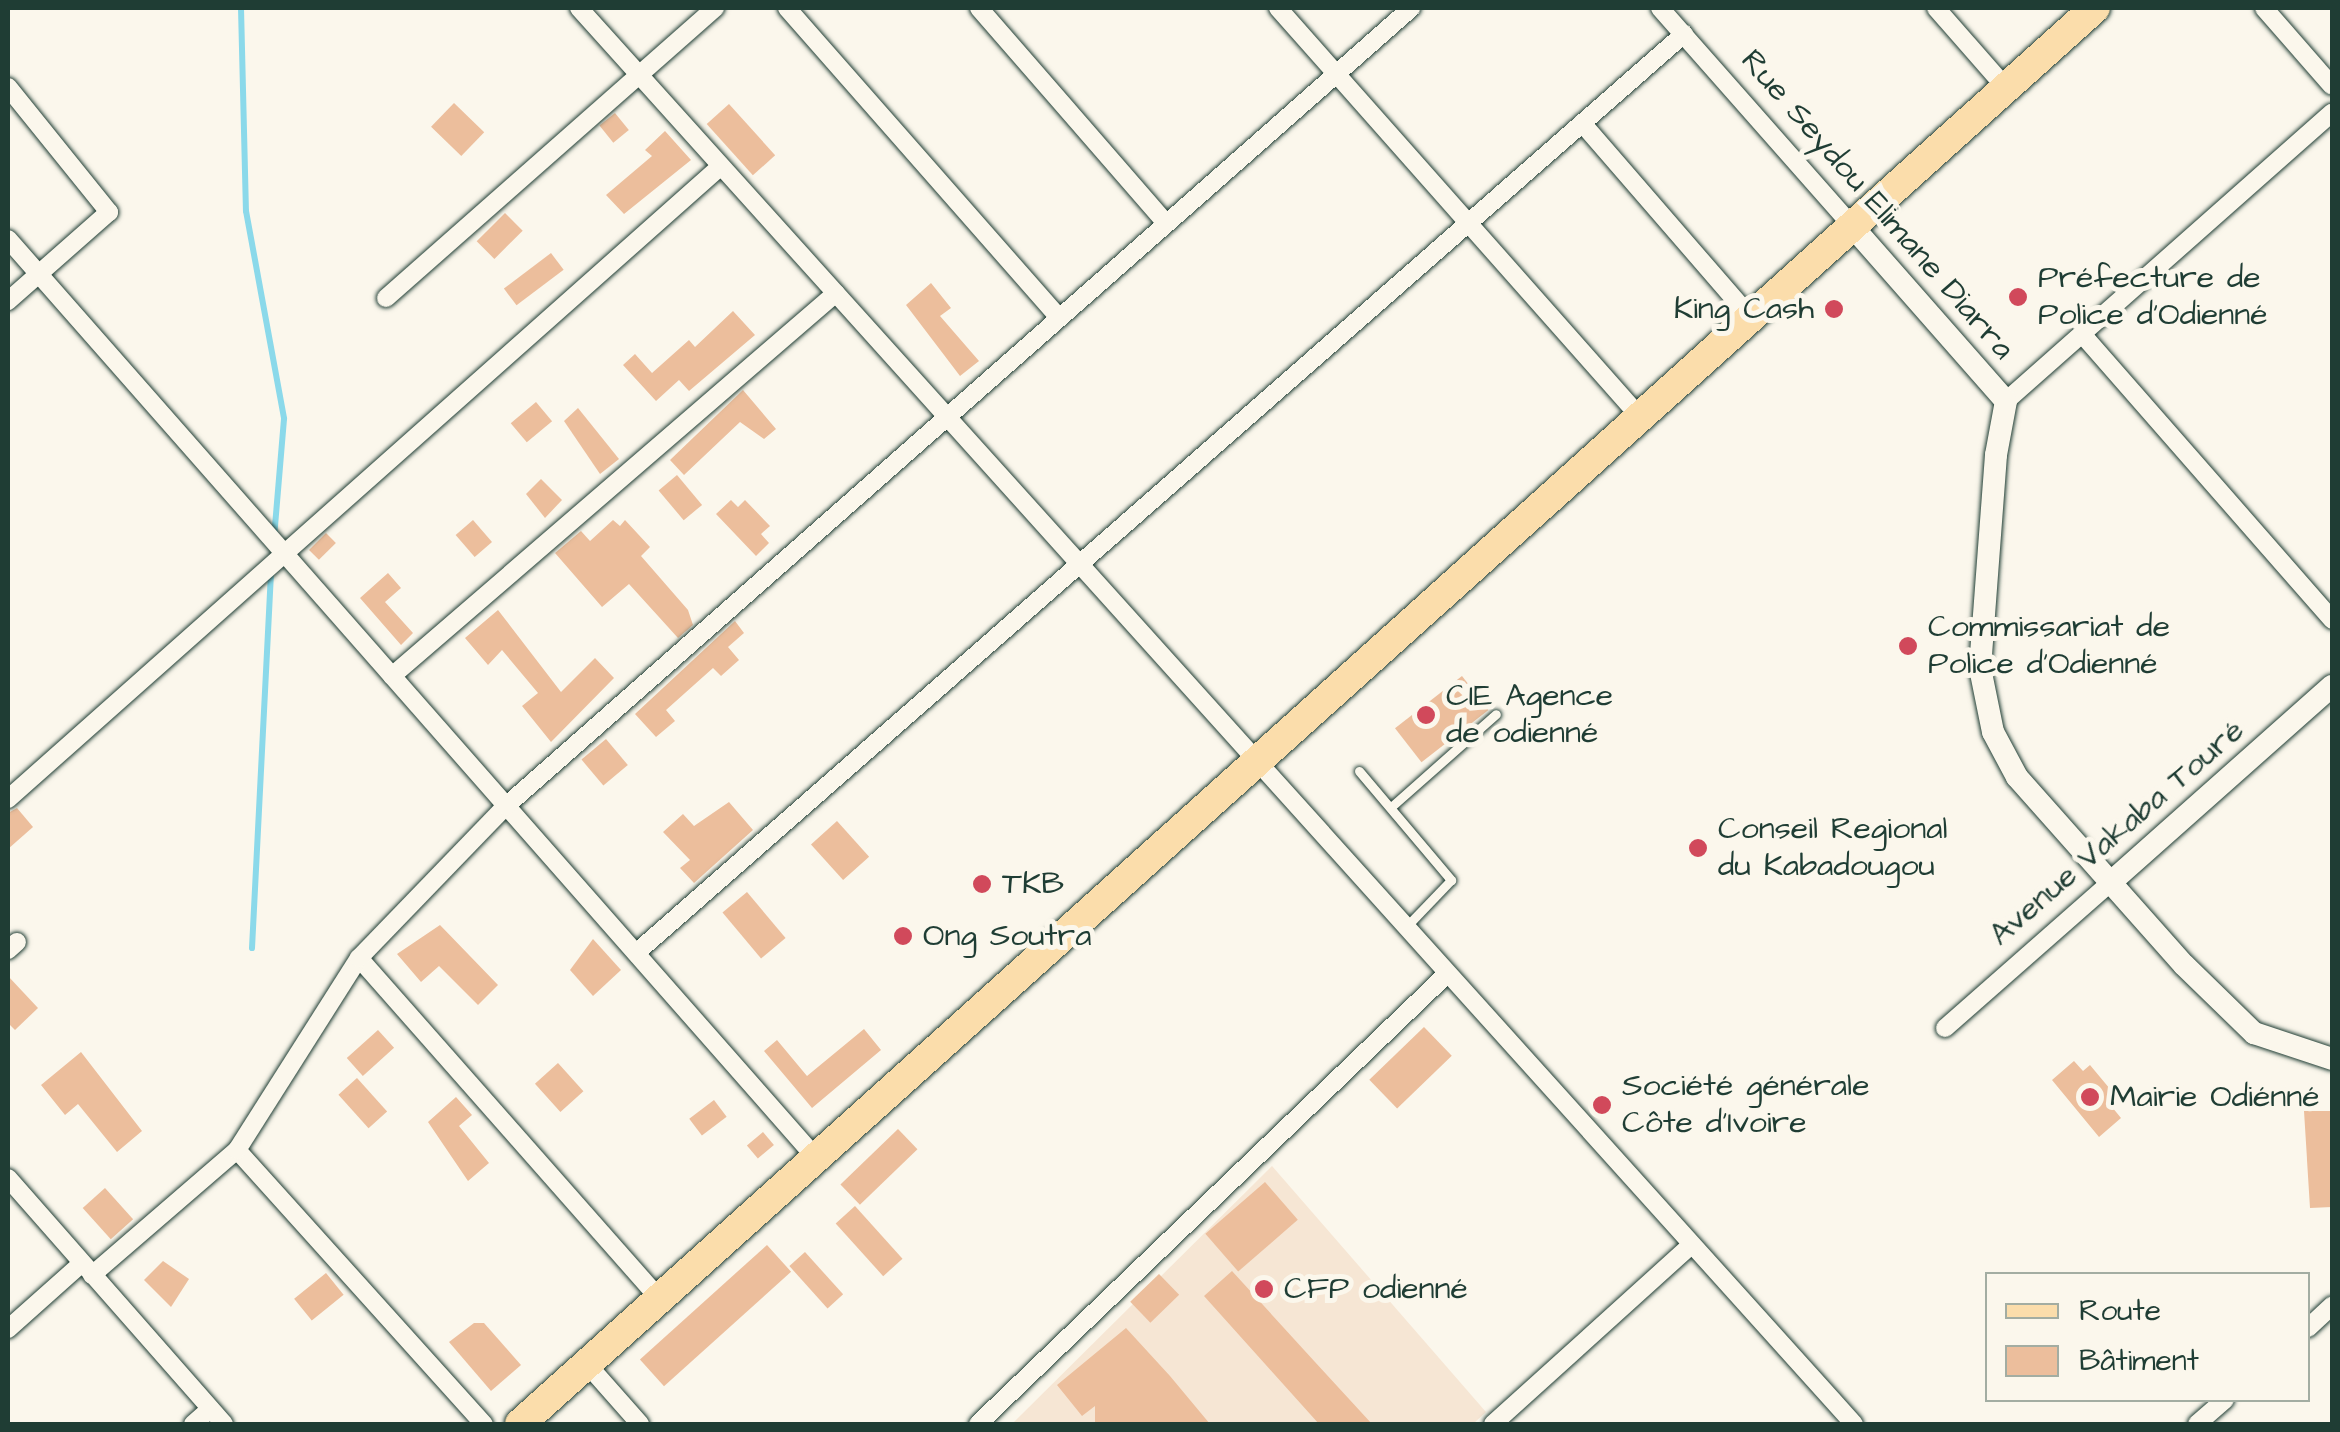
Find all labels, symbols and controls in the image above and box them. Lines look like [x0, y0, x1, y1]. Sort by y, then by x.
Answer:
street label: Rue Seydou Elimane Diarra [1732, 42, 2022, 368]
place label: Préfecture de Police d'Odienné [2038, 260, 2268, 335]
marker: Préfecture de Police d'Odienné [2007, 286, 2029, 308]
place label: King Cash [1674, 290, 1814, 328]
marker: King Cash [1823, 298, 1845, 320]
place label: Commissariat de Police d'Odienné [1928, 609, 2170, 684]
marker: Commissariat de Police d'Odienné [1897, 635, 1919, 657]
place label: CIE Agence de odienné [1446, 678, 1613, 753]
marker: CIE Agence de odienné [1415, 704, 1437, 726]
street label: Avenue Vakaba Touré [1982, 712, 2252, 954]
place label: Conseil Regional du Kabadougou [1718, 811, 1948, 886]
marker: Conseil Regional du Kabadougou [1687, 837, 1709, 859]
place label: TKB [1002, 865, 1064, 903]
marker: TKB [971, 873, 993, 895]
place label: Ong Soutra [923, 917, 1091, 955]
marker: Ong Soutra [892, 925, 914, 947]
place label: Société générale Côte d'Ivoire [1622, 1068, 1869, 1143]
place label: Mairie Odiénné [2110, 1078, 2320, 1116]
marker: Mairie Odiénné [2079, 1086, 2101, 1108]
marker: Société générale Côte d'Ivoire [1591, 1094, 1613, 1116]
place label: CFP odienné [1284, 1270, 1468, 1308]
legend [1985, 1272, 2310, 1402]
marker: CFP odienné [1253, 1278, 1275, 1300]
text: Route [2079, 1290, 2161, 1332]
text: Bâtiment [2079, 1340, 2199, 1382]

